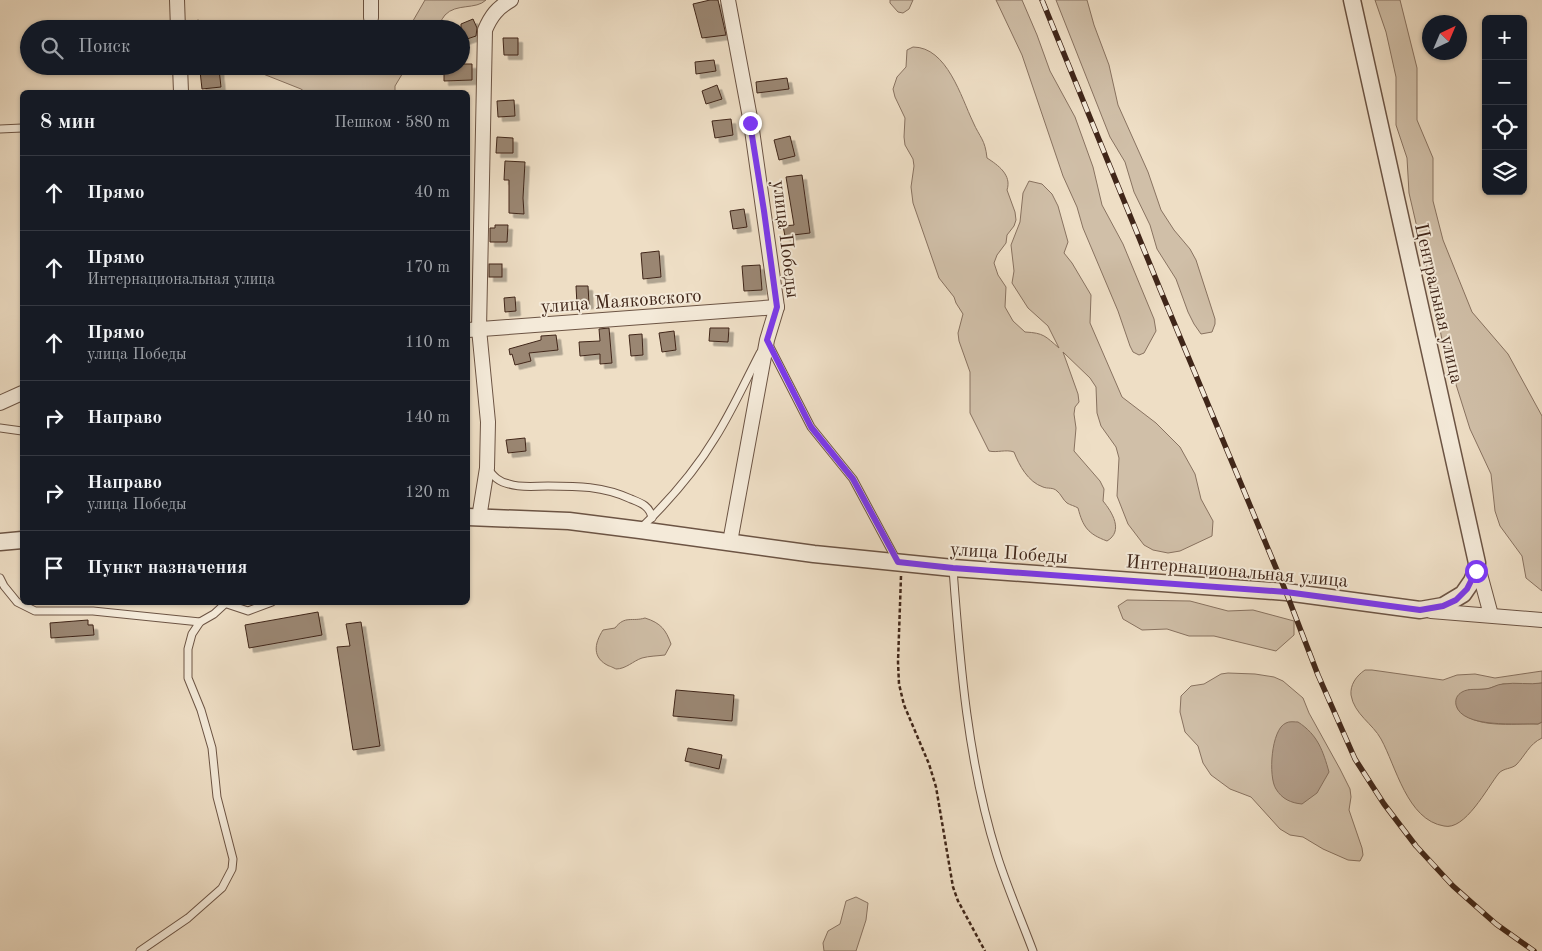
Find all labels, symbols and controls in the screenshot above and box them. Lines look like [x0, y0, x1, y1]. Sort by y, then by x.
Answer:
north arrow [1422, 15, 1467, 60]
map controls [1482, 15, 1527, 195]
button: + [1482, 15, 1527, 60]
search box [20, 20, 470, 75]
icon: search [38, 34, 66, 62]
text: Поиск [78, 38, 130, 57]
button: − [1482, 60, 1527, 105]
button: locate [1482, 105, 1527, 150]
text: 8 мин [40, 112, 95, 133]
route end [739, 112, 762, 135]
text: Пешком · 580 m [334, 115, 450, 131]
button: layers [1482, 150, 1527, 195]
icon: ahead [40, 179, 68, 207]
street label: улица Победы [768, 179, 801, 299]
text: Прямо [87, 184, 145, 203]
text: 40 m [414, 185, 450, 201]
street label: Центральная улица [1410, 222, 1465, 386]
text: Прямо [87, 249, 145, 268]
icon: ahead [40, 254, 68, 282]
text: 170 m [405, 260, 450, 276]
text: Интернациональная улица [87, 272, 275, 288]
street label: улица Маяковского [540, 287, 702, 318]
text: Прямо [87, 324, 145, 343]
icon: ahead [40, 329, 68, 357]
text: 110 m [405, 335, 450, 351]
text: улица Победы [87, 347, 187, 363]
icon: right [40, 404, 68, 432]
text: Направо [87, 409, 162, 428]
text: 140 m [405, 410, 450, 426]
text: Направо [87, 474, 162, 493]
icon: right [40, 479, 68, 507]
text: 120 m [405, 485, 450, 501]
text: улица Победы [87, 497, 187, 513]
street label: улица Победы [949, 541, 1069, 568]
street label: Интернациональная улица [1125, 553, 1349, 592]
icon: arrive [40, 554, 68, 582]
text: Пункт назначения [87, 559, 247, 578]
route start [1465, 560, 1488, 583]

